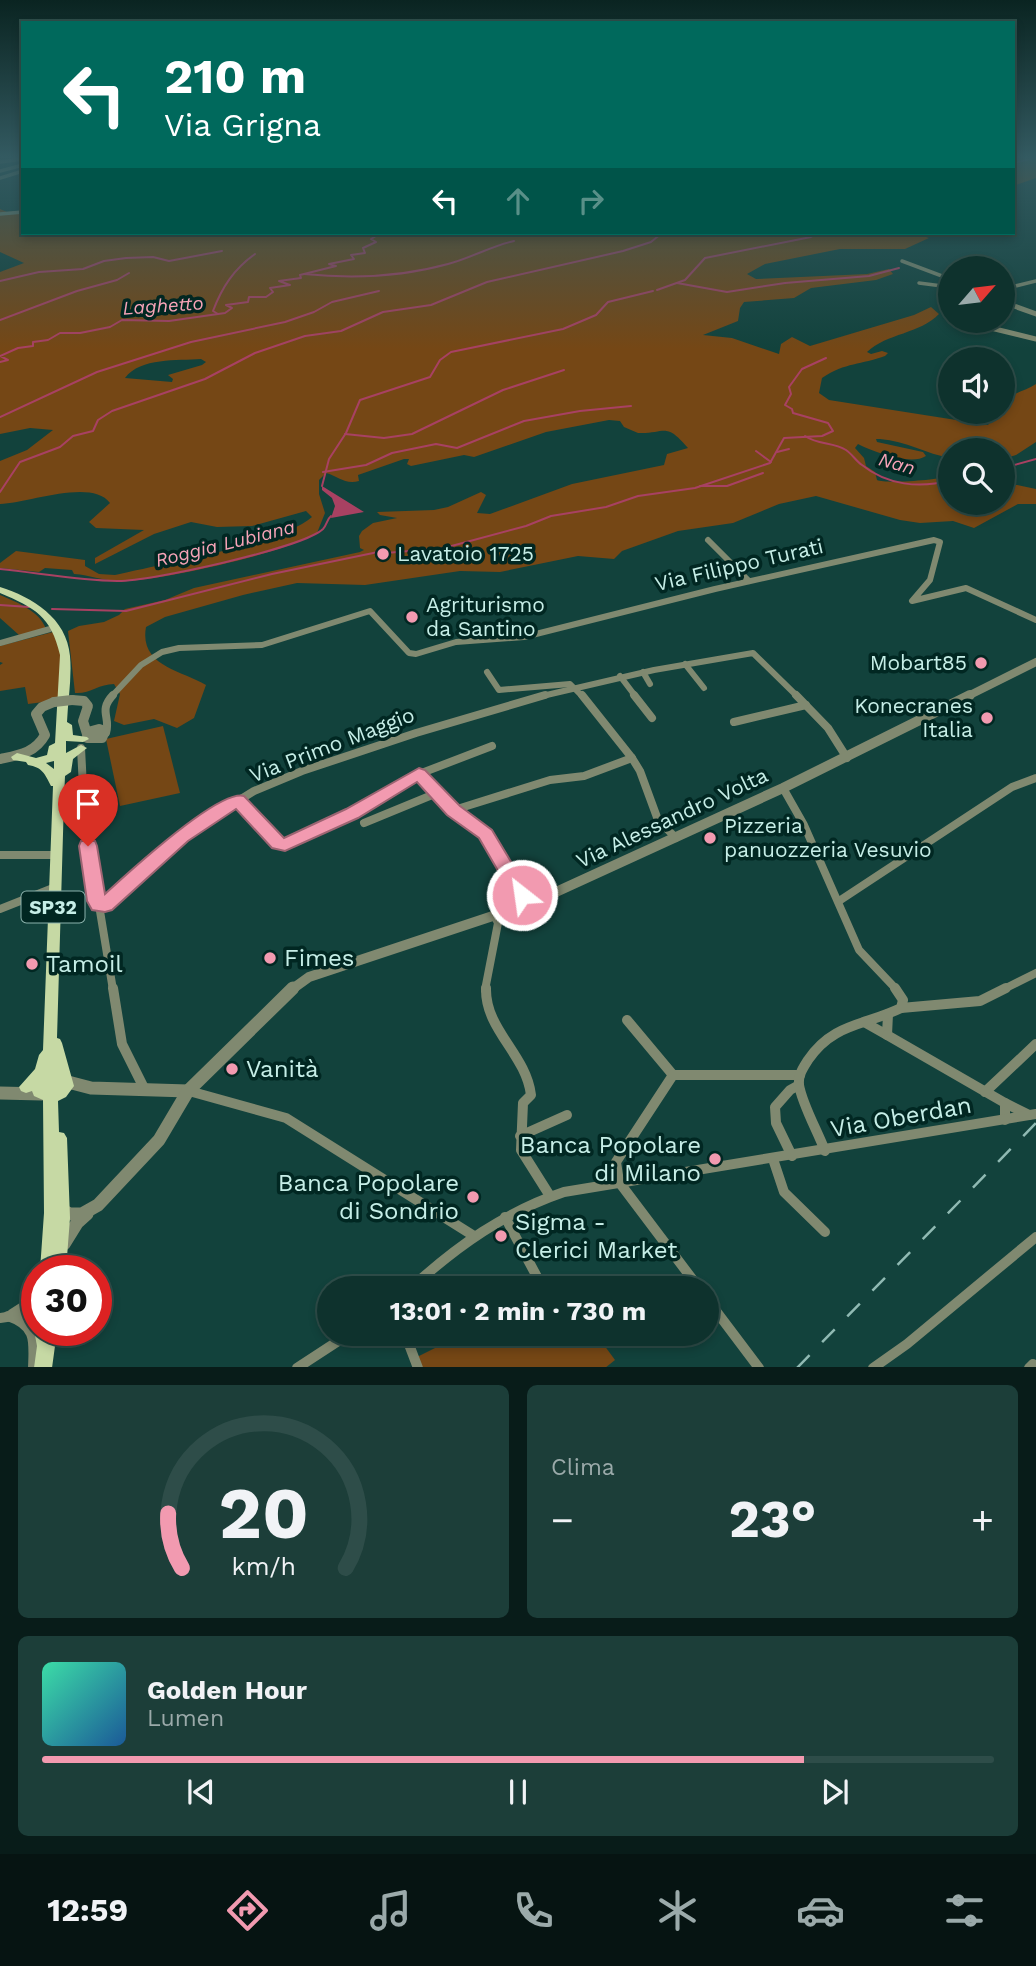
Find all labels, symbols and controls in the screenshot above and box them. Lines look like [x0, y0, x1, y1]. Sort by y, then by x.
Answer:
text: 210 m [164, 47, 306, 105]
icon: left [49, 49, 140, 140]
text: Via Grigna [164, 106, 321, 144]
icon: left [426, 182, 464, 220]
icon: ahead [499, 182, 537, 220]
icon: right [572, 182, 610, 220]
north arrow [938, 256, 1015, 332]
map controls [938, 256, 1015, 515]
water label: Laghetto [122, 291, 204, 320]
button: sound [938, 347, 1015, 424]
button: search [938, 438, 1015, 515]
water label: Nan [876, 447, 918, 480]
water label: Roggia Lubiana [153, 515, 298, 572]
street label: Via Filippo Turati [652, 533, 826, 596]
place label: Lavatoio 1725 [397, 541, 534, 566]
marker: Lavatoio 1725 [375, 546, 391, 562]
place label: Agriturismo da Santino [426, 592, 545, 641]
marker: Agriturismo da Santino [404, 609, 420, 625]
place label: Mobart85 [870, 650, 967, 675]
marker: Mobart85 [973, 655, 989, 671]
place label: Konecranes Italia [854, 693, 973, 742]
street label: Via Primo Maggio [246, 702, 418, 788]
marker: Konecranes Italia [979, 710, 995, 726]
street label: Via Alessandro Volta [572, 762, 772, 873]
pin [58, 774, 118, 846]
icon: arrive [69, 785, 107, 823]
place label: Pizzeria panuozzeria Vesuvio [724, 813, 932, 862]
marker: Pizzeria panuozzeria Vesuvio [702, 830, 718, 846]
position arrow [485, 858, 559, 932]
road number: SP32 [22, 892, 84, 923]
place label: Fimes [284, 944, 354, 972]
place label: Tamoil [46, 950, 123, 978]
marker: Fimes [262, 950, 278, 966]
marker: Tamoil [24, 956, 40, 972]
place label: Vanità [246, 1055, 319, 1083]
marker: Vanità [224, 1061, 240, 1077]
street label: Via Oberdan [828, 1091, 974, 1143]
place label: Banca Popolare di Milano [520, 1131, 701, 1187]
marker: Banca Popolare di Milano [707, 1151, 723, 1167]
place label: Banca Popolare di Sondrio [278, 1169, 459, 1225]
marker: Banca Popolare di Sondrio [465, 1189, 481, 1205]
place label: Sigma - Clerici Market [515, 1208, 677, 1264]
marker: Sigma - Clerici Market [493, 1228, 509, 1244]
speed limit sign: 30 [21, 1255, 112, 1346]
text: 13:01 · 2 min · 730 m [390, 1296, 646, 1326]
text: Clima [551, 1454, 615, 1481]
text: 20 [218, 1470, 309, 1556]
text: 23° [729, 1489, 816, 1550]
text: − [551, 1498, 574, 1542]
text: + [971, 1498, 994, 1542]
text: km/h [231, 1551, 296, 1580]
text: Golden Hour [147, 1675, 307, 1705]
text: Lumen [147, 1705, 224, 1732]
icon: previous [182, 1773, 220, 1811]
icon: pause [499, 1773, 537, 1811]
icon: next [816, 1773, 854, 1811]
icon: directions [223, 1886, 272, 1935]
icon: music [366, 1886, 415, 1935]
icon: phone [509, 1886, 558, 1935]
icon: climate [653, 1886, 702, 1935]
icon: car [796, 1886, 845, 1935]
icon: filters [940, 1886, 989, 1935]
text: 12:59 [47, 1891, 128, 1929]

